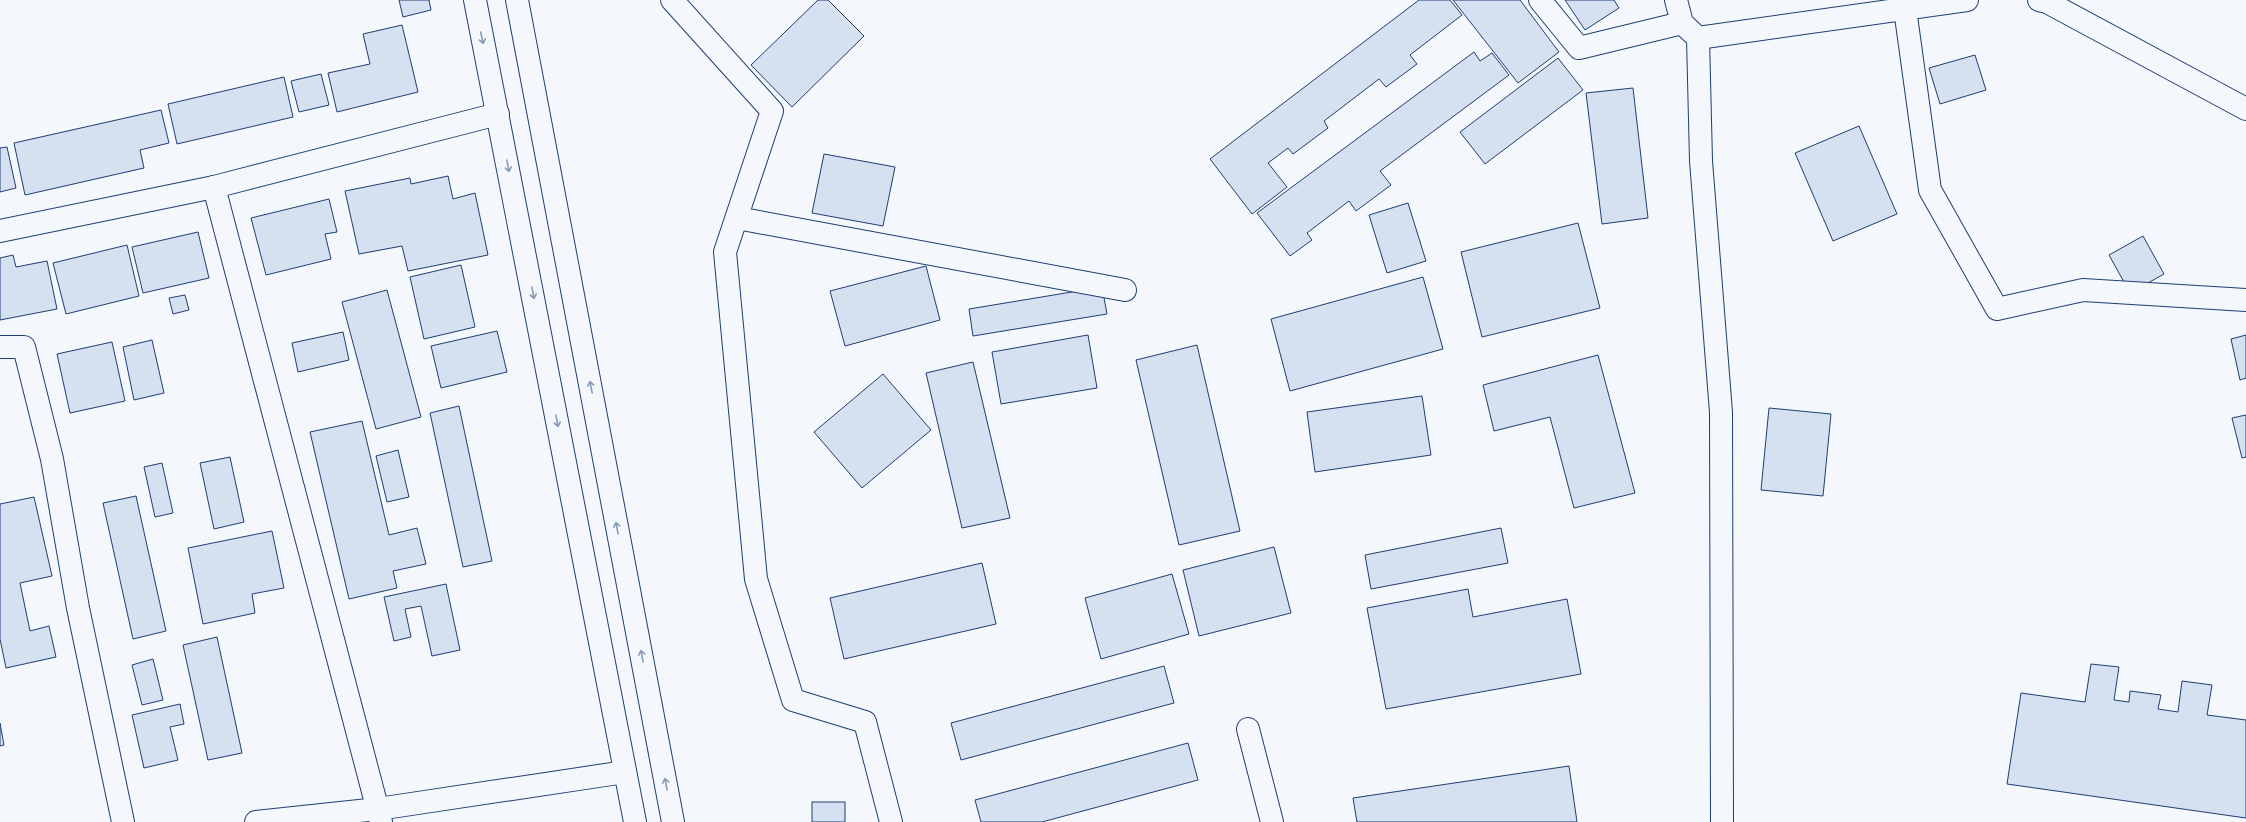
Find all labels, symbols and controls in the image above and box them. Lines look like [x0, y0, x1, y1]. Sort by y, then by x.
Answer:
one-way arrow [479, 31, 487, 44]
one-way arrow [504, 159, 512, 172]
one-way arrow [529, 286, 537, 299]
one-way arrow [586, 381, 594, 394]
one-way arrow [554, 414, 562, 427]
one-way arrow [613, 522, 621, 535]
one-way arrow [637, 650, 645, 663]
one-way arrow [662, 778, 670, 791]

